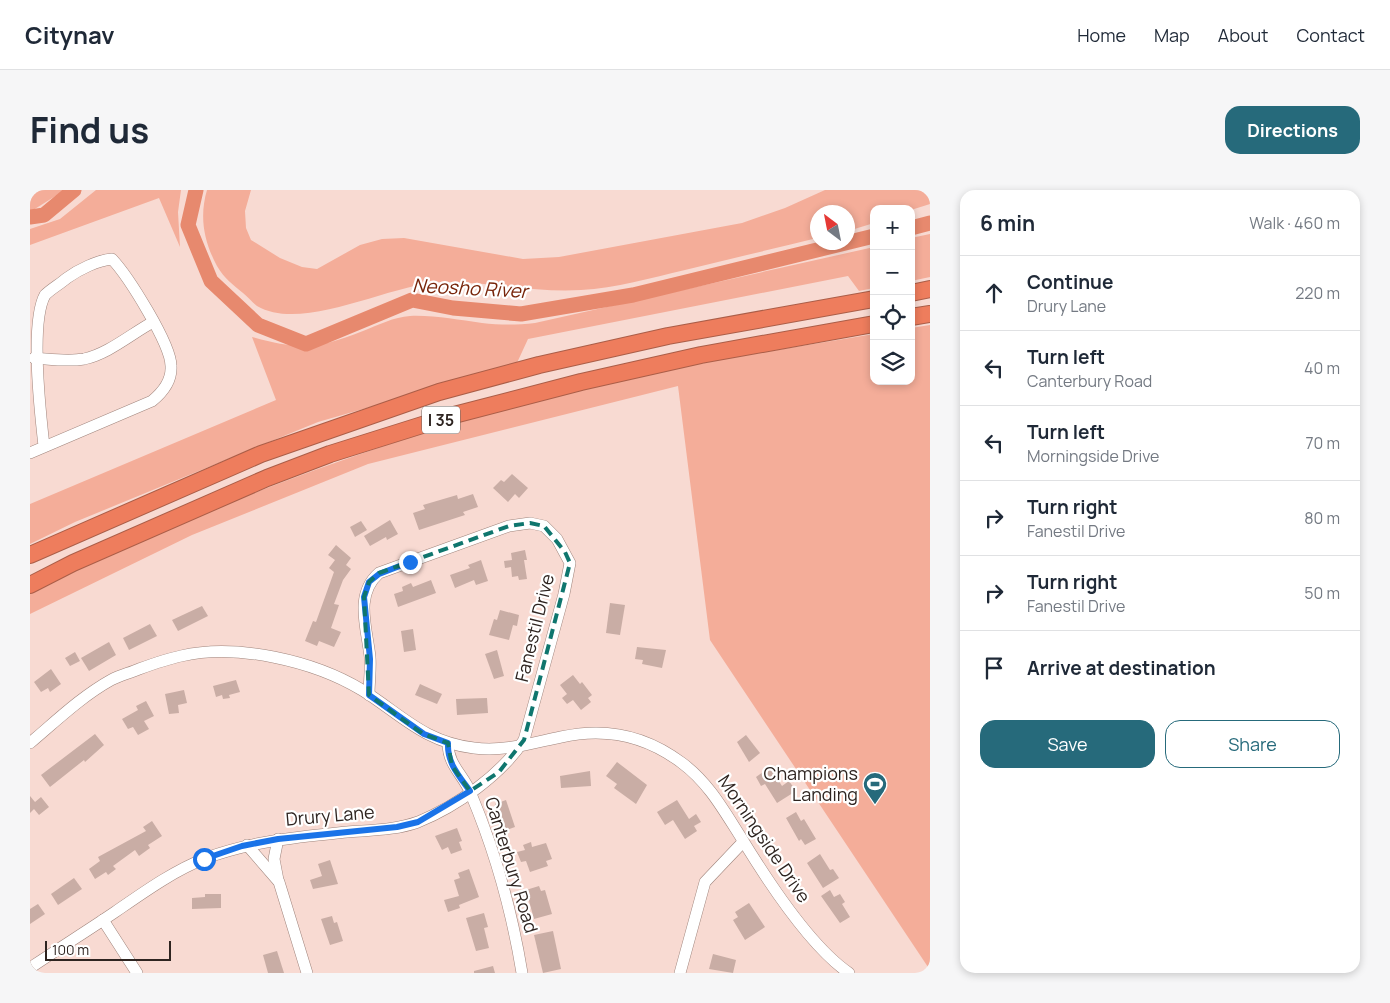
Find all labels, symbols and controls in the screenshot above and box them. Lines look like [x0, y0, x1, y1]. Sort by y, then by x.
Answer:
text: Citynav [25, 18, 115, 51]
text: Home [1077, 23, 1126, 47]
text: Map [1154, 23, 1190, 47]
text: About [1218, 23, 1268, 47]
text: Contact [1296, 23, 1365, 47]
text: Find us [30, 106, 149, 154]
button: Directions [1225, 106, 1360, 154]
north arrow [810, 205, 855, 250]
map controls [870, 205, 915, 385]
button: + [870, 205, 915, 250]
text: 6 min [980, 209, 1035, 237]
text: Walk · 460 m [1249, 212, 1340, 234]
button: − [870, 250, 915, 295]
text: Continue [1027, 269, 1113, 295]
water label: Neosho River [412, 272, 530, 304]
icon: ahead [980, 279, 1008, 307]
text: 220 m [1295, 282, 1340, 304]
button: locate [870, 295, 915, 340]
text: Drury Lane [1027, 295, 1106, 317]
button: layers [870, 340, 915, 385]
text: Turn left [1027, 344, 1105, 370]
icon: left [980, 354, 1008, 382]
text: 40 m [1304, 357, 1340, 379]
text: Canterbury Road [1027, 370, 1152, 392]
road number: I 35 [422, 406, 460, 434]
text: Turn left [1027, 419, 1105, 445]
icon: left [980, 429, 1008, 457]
text: 70 m [1305, 432, 1340, 454]
text: Morningside Drive [1027, 445, 1159, 467]
text: Turn right [1027, 494, 1117, 520]
icon: right [980, 504, 1008, 532]
text: 80 m [1304, 507, 1340, 529]
text: Fanestil Drive [1027, 520, 1125, 542]
route end [399, 551, 422, 574]
text: Turn right [1027, 569, 1117, 595]
street label: Fanestil Drive [509, 571, 559, 684]
icon: right [980, 579, 1008, 607]
text: 50 m [1304, 582, 1340, 604]
text: Fanestil Drive [1027, 595, 1125, 617]
icon: arrive [980, 654, 1008, 682]
text: Arrive at destination [1027, 655, 1216, 681]
button: Save [980, 720, 1155, 768]
button: Share [1165, 720, 1340, 768]
place label: Champions Landing [764, 761, 858, 806]
street label: Morningside Drive [713, 770, 816, 907]
sports icon: Champions Landing [862, 771, 888, 805]
street label: Canterbury Road [480, 794, 544, 936]
street label: Drury Lane [284, 799, 375, 831]
route start [193, 848, 216, 871]
scale bar [45, 938, 171, 961]
text: 100 m [52, 940, 89, 959]

